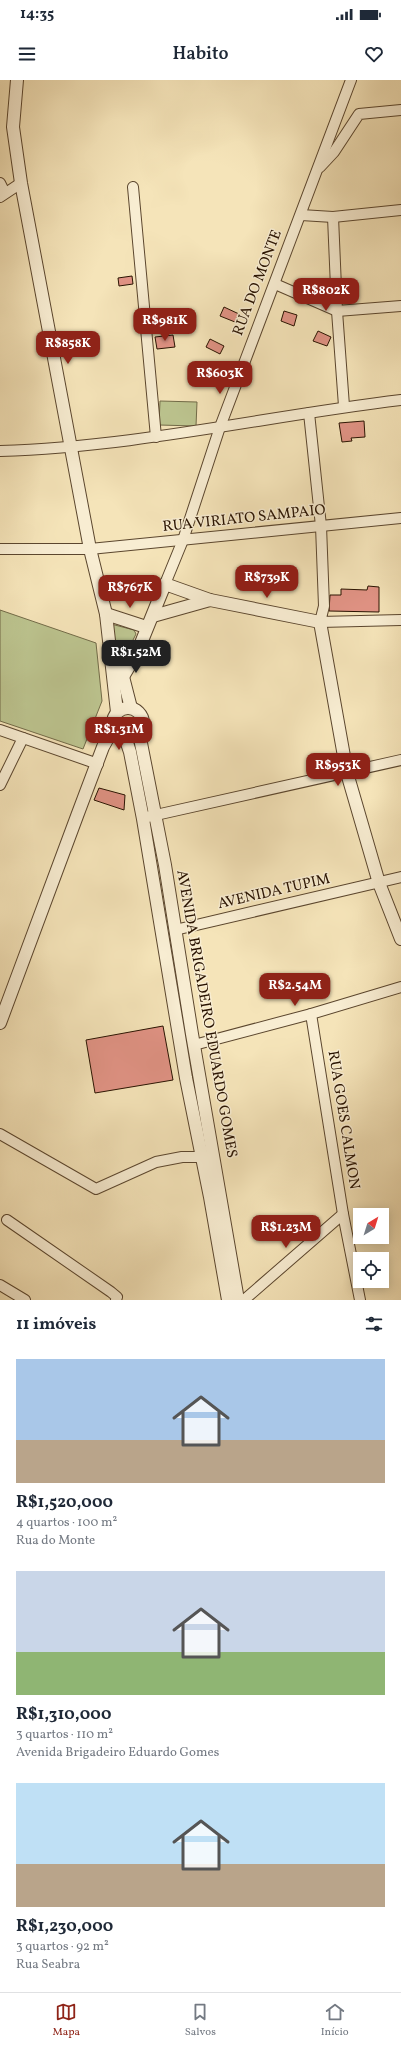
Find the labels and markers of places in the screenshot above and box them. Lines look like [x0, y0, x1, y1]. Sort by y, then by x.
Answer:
pin: R$802K [293, 278, 359, 312]
pin: R$981K [132, 308, 198, 342]
pin: R$858K [35, 331, 101, 365]
pin: R$603K [187, 361, 253, 395]
pin: R$739K [234, 565, 300, 599]
pin: R$767K [97, 575, 163, 609]
pin: R$1.52M [99, 640, 173, 674]
pin: R$1.31M [82, 717, 156, 751]
pin: R$953K [305, 753, 371, 787]
pin: R$2.54M [258, 973, 332, 1007]
pin: R$1.23M [249, 1215, 323, 1249]

